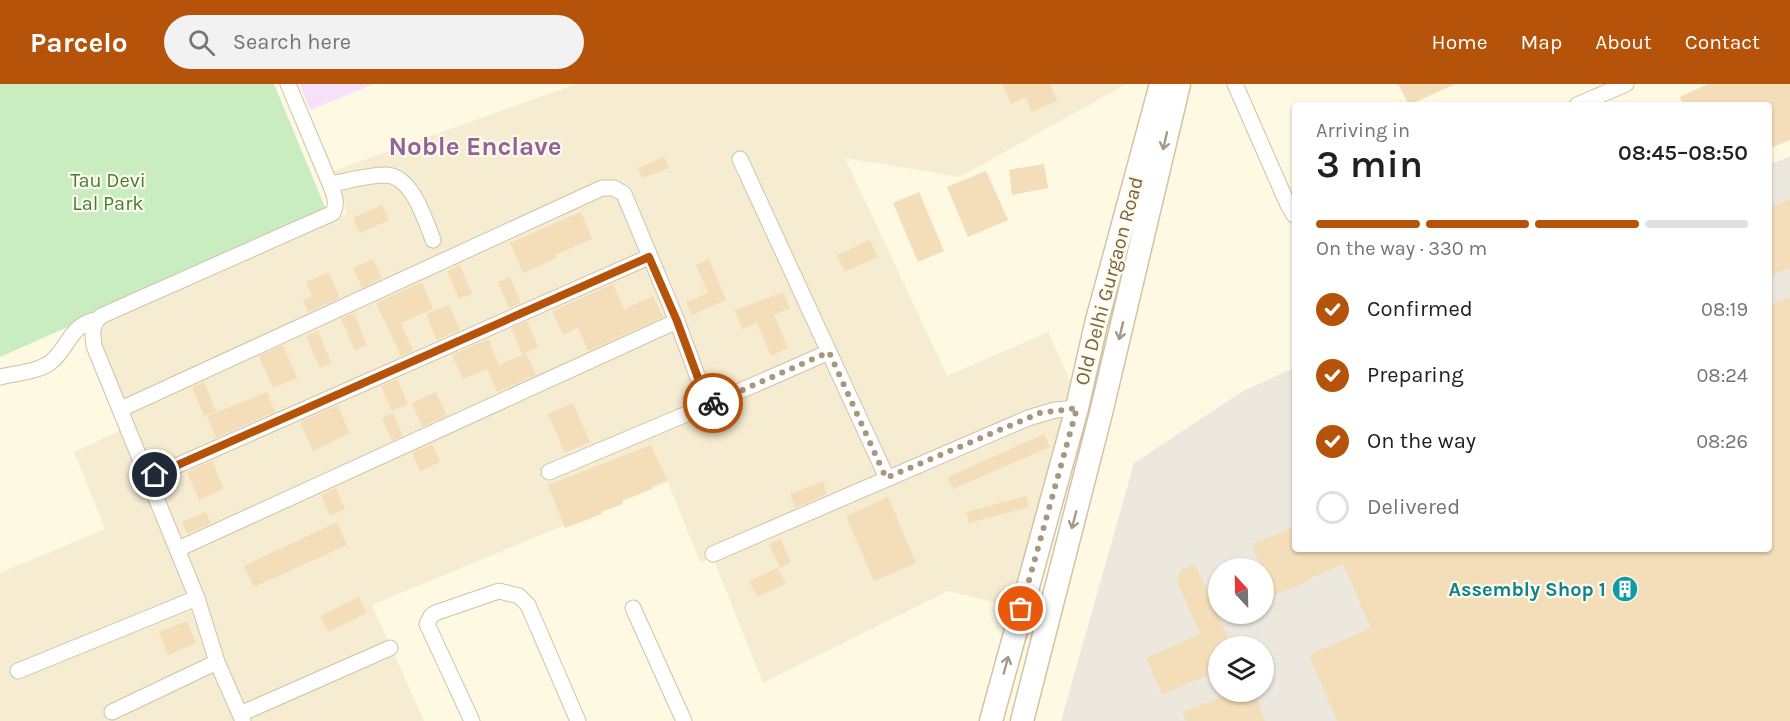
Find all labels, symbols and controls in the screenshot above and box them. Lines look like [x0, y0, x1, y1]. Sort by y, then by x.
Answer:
search box [164, 15, 584, 69]
text: Parcelo [30, 26, 128, 59]
icon: search [185, 26, 218, 59]
text: Search here [233, 29, 351, 55]
text: Home [1432, 30, 1488, 54]
text: Map [1521, 30, 1562, 54]
text: About [1595, 30, 1652, 54]
text: Contact [1685, 30, 1760, 54]
text: Arriving in [1316, 119, 1410, 142]
district label: Noble Enclave [388, 131, 562, 162]
one-way arrow [1159, 131, 1171, 150]
text: 08:45–08:50 [1618, 140, 1748, 166]
text: 3 min [1316, 141, 1423, 187]
park label: Tau Devi Lal Park [70, 169, 146, 215]
street label: Old Delhi Gurgaon Road [1070, 174, 1148, 388]
text: On the way · 330 m [1316, 237, 1487, 260]
icon: check [1316, 293, 1349, 326]
text: Confirmed [1367, 296, 1473, 322]
text: 08:19 [1701, 298, 1748, 321]
one-way arrow [1114, 321, 1126, 340]
icon: check [1316, 359, 1349, 392]
text: Preparing [1367, 362, 1464, 388]
text: 08:24 [1696, 364, 1748, 387]
courier [683, 373, 743, 433]
icon: bike [697, 387, 730, 420]
icon: check [1316, 425, 1349, 458]
text: On the way [1367, 428, 1476, 454]
text: 08:26 [1696, 430, 1748, 453]
pin [129, 449, 180, 500]
icon: home [138, 458, 171, 491]
text: Delivered [1367, 494, 1460, 520]
one-way arrow [1067, 510, 1079, 529]
north arrow [1208, 558, 1274, 624]
map controls [1208, 558, 1274, 702]
building icon: Assembly Shop 1 [1610, 574, 1640, 604]
place label: Assembly Shop 1 [1448, 578, 1606, 601]
pin [995, 583, 1046, 634]
icon: bag [1004, 592, 1037, 625]
button: layers [1208, 636, 1274, 702]
one-way arrow [1001, 655, 1012, 674]

